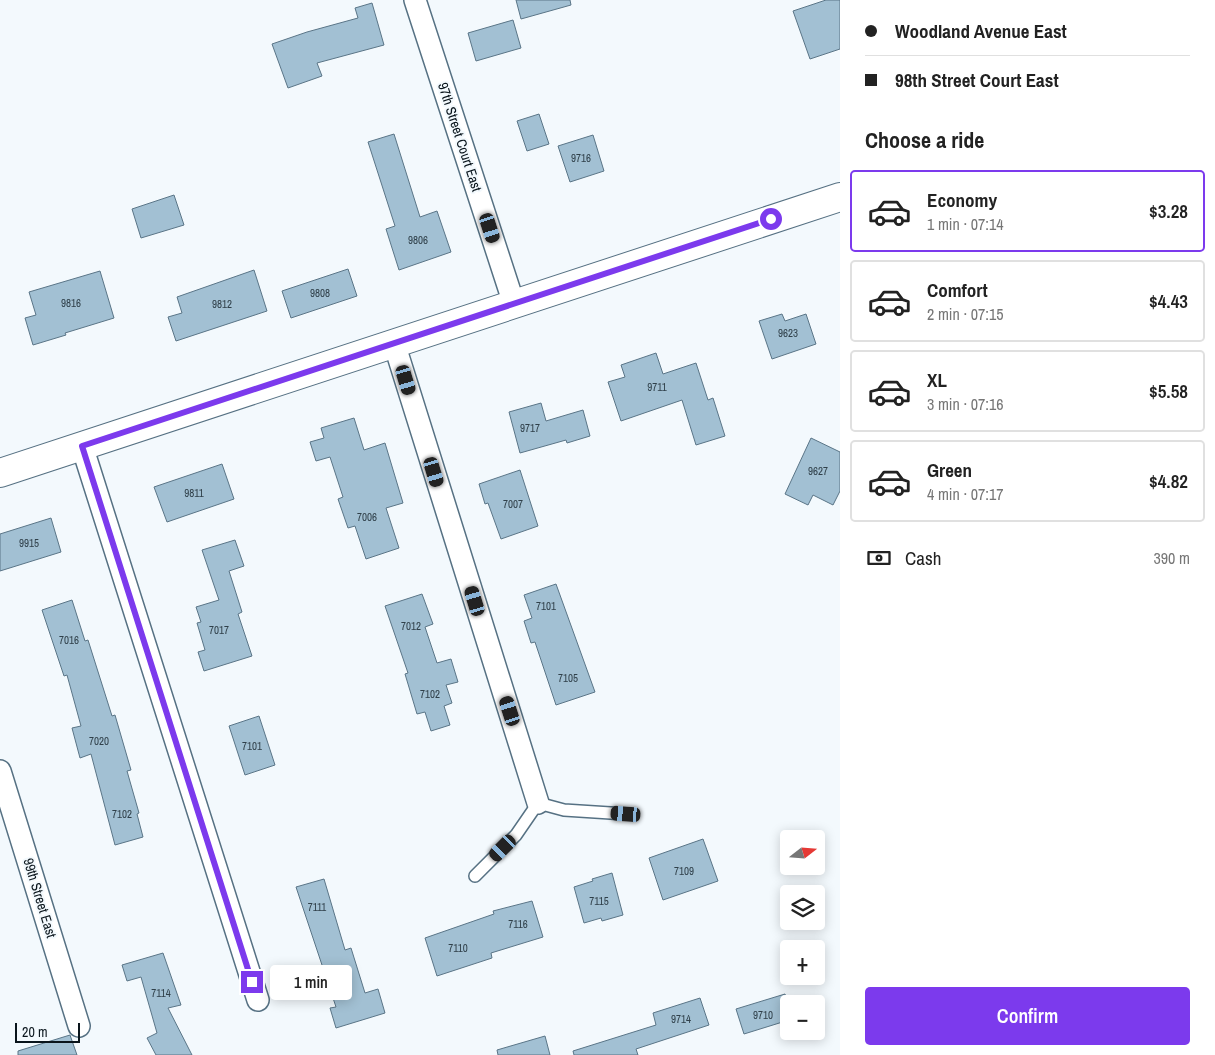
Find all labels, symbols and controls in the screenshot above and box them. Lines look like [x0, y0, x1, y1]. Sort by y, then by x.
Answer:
text: Woodland Avenue East [895, 18, 1067, 44]
text: 98th Street Court East [895, 67, 1059, 93]
street label: 97th Street Court East [434, 80, 486, 194]
text: Choose a ride [865, 125, 984, 155]
house number: 9716 [571, 151, 591, 165]
text: Economy [927, 187, 997, 213]
icon: car [867, 189, 912, 234]
text: $3.28 [1149, 198, 1188, 224]
route start [760, 208, 782, 230]
car [478, 211, 501, 245]
text: 1 min · 07:14 [927, 213, 1004, 235]
house number: 9806 [408, 233, 428, 247]
text: Comfort [927, 277, 988, 303]
icon: car [867, 279, 912, 324]
house number: 9808 [310, 286, 330, 300]
text: $4.43 [1149, 288, 1188, 314]
house number: 9816 [61, 296, 81, 310]
house number: 9812 [212, 297, 232, 311]
text: 2 min · 07:15 [927, 303, 1004, 325]
house number: 9623 [778, 326, 798, 340]
car [394, 363, 417, 397]
text: XL [927, 367, 947, 393]
icon: car [867, 369, 912, 414]
text: $5.58 [1149, 378, 1188, 404]
house number: 9711 [647, 380, 667, 394]
text: 3 min · 07:16 [927, 393, 1004, 415]
house number: 9717 [520, 421, 540, 435]
car [422, 455, 445, 489]
text: Green [927, 457, 972, 483]
icon: car [867, 459, 912, 504]
house number: 9627 [808, 464, 828, 478]
text: $4.82 [1149, 468, 1188, 494]
text: 4 min · 07:17 [927, 483, 1004, 505]
house number: 9811 [184, 486, 204, 500]
house number: 7007 [503, 497, 523, 511]
house number: 7006 [357, 510, 377, 524]
house number: 9915 [19, 536, 39, 550]
icon: cash [865, 544, 893, 572]
text: Cash [905, 545, 941, 571]
text: 390 m [1154, 547, 1190, 569]
car [463, 584, 486, 618]
house number: 7101 [536, 599, 556, 613]
house number: 7012 [401, 619, 421, 633]
house number: 7017 [209, 623, 229, 637]
house number: 7016 [59, 633, 79, 647]
house number: 7105 [558, 671, 578, 685]
house number: 7102 [420, 687, 440, 701]
car [498, 694, 521, 728]
house number: 7020 [89, 734, 109, 748]
house number: 7101 [242, 739, 262, 753]
car [610, 805, 641, 823]
house number: 7102 [112, 807, 132, 821]
north arrow [780, 830, 825, 875]
map controls [780, 830, 825, 1040]
car [487, 832, 518, 864]
street label: 99th Street East [19, 856, 61, 940]
house number: 7109 [674, 864, 694, 878]
button: layers [780, 885, 825, 930]
house number: 7115 [589, 894, 609, 908]
house number: 7111 [308, 900, 326, 914]
house number: 7116 [508, 917, 528, 931]
button: + [780, 940, 825, 985]
house number: 7110 [448, 941, 468, 955]
callout: 1 min [270, 964, 352, 1000]
route end [241, 971, 263, 993]
text: 1 min [294, 971, 328, 993]
house number: 7114 [151, 986, 171, 1000]
button: Confirm [865, 987, 1190, 1045]
button: − [780, 995, 825, 1040]
house number: 9710 [753, 1008, 773, 1022]
house number: 9714 [671, 1012, 691, 1026]
scale bar [15, 1020, 80, 1043]
text: 20 m [22, 1023, 48, 1041]

